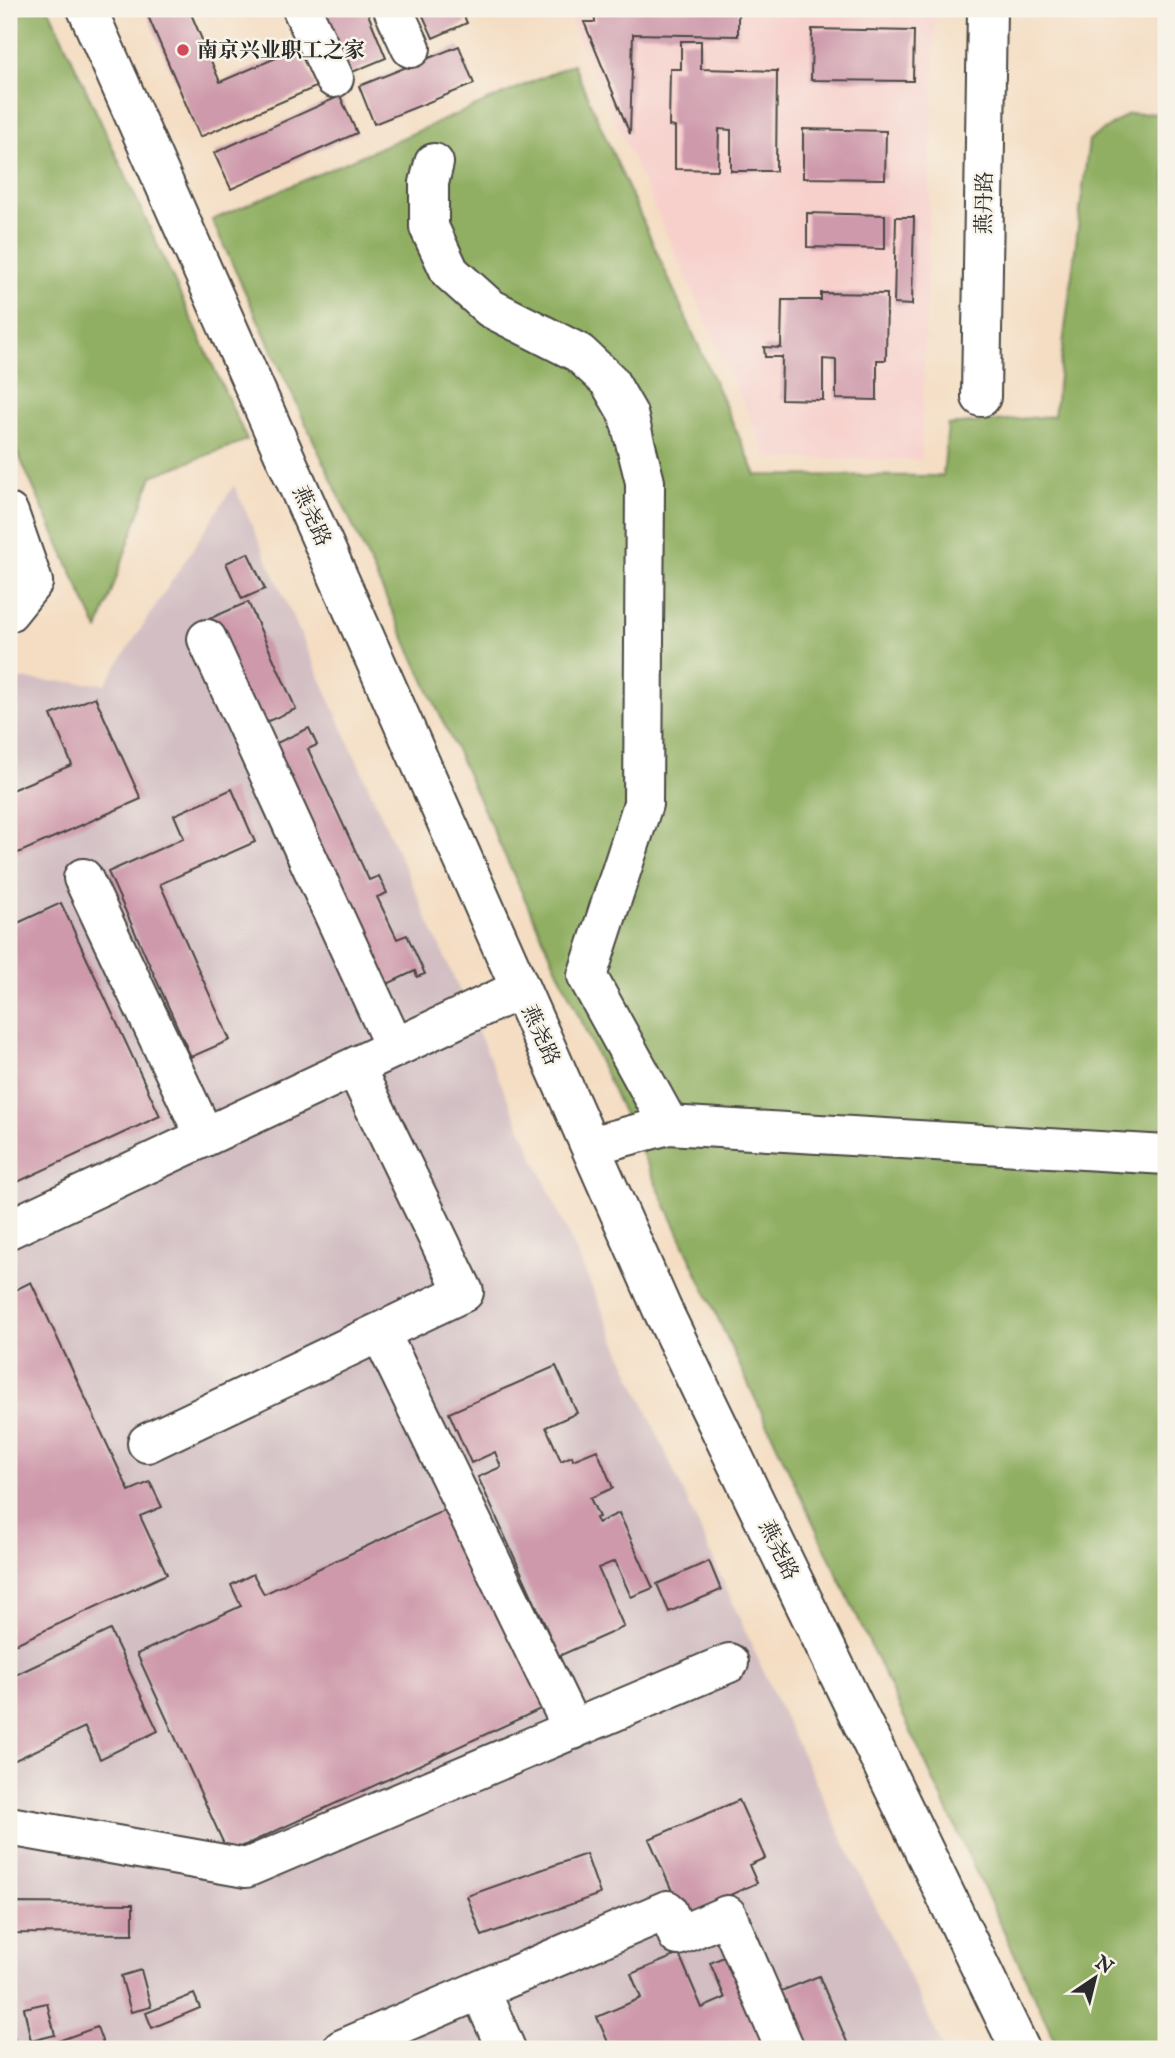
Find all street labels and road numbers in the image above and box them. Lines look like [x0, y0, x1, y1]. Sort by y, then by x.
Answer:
street label: 燕丹路 [971, 171, 1000, 235]
street label: 燕尧路 [285, 482, 336, 551]
street label: 燕尧路 [514, 1001, 565, 1070]
street label: 燕尧路 [752, 1516, 804, 1585]

